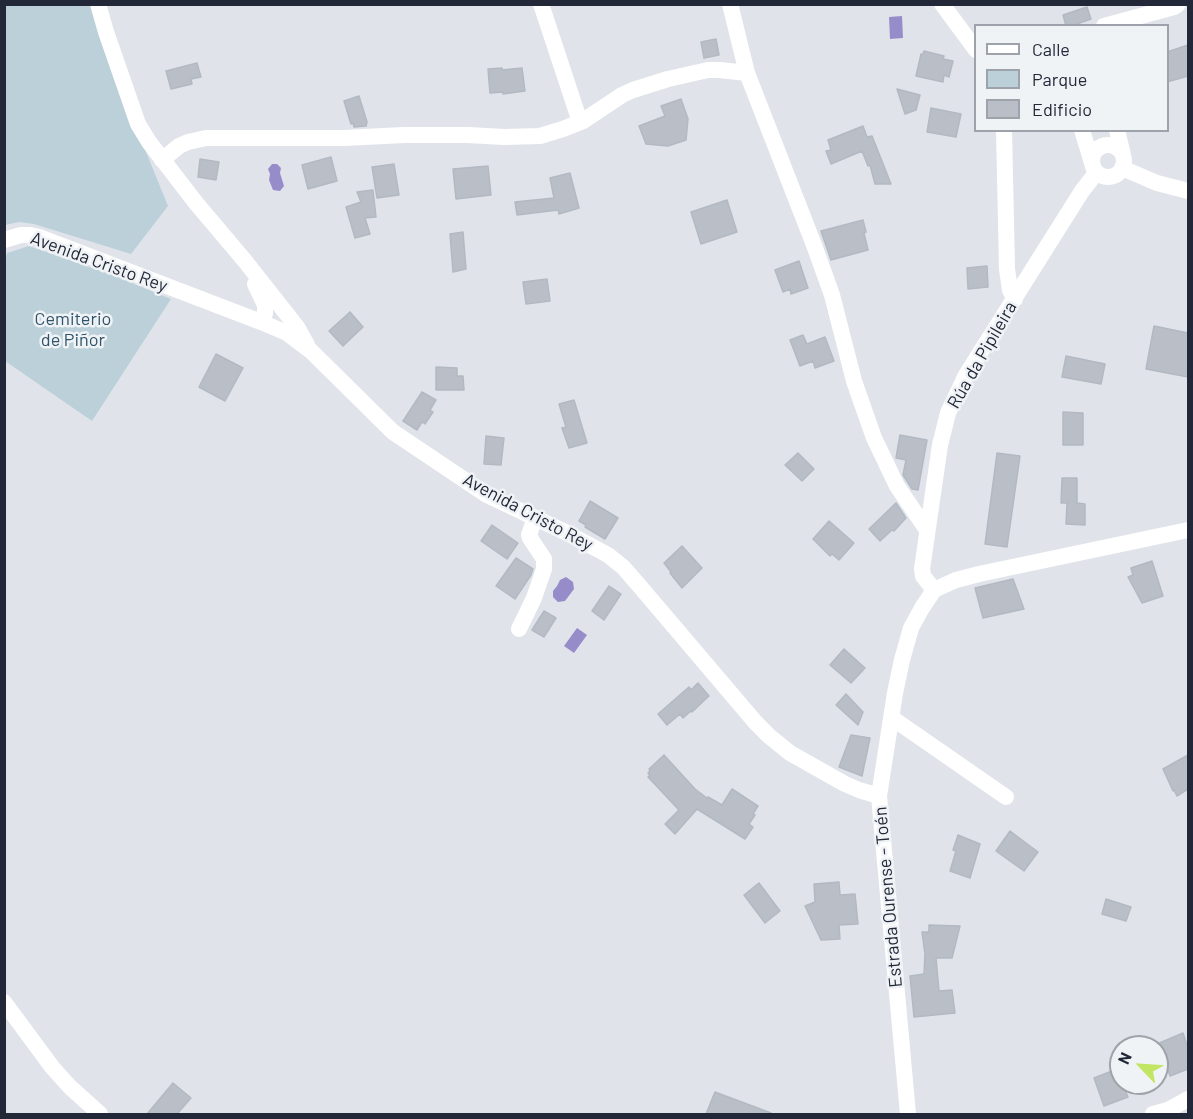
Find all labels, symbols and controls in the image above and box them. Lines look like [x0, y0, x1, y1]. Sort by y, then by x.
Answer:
legend [974, 24, 1169, 132]
text: Calle [1032, 38, 1070, 60]
text: Parque [1032, 68, 1087, 90]
text: Edificio [1032, 98, 1092, 120]
street label: Avenida Cristo Rey [28, 227, 170, 297]
street label: Rúa da Pipileira [943, 298, 1021, 412]
park label: Cemiterio de Piñor [35, 308, 111, 350]
street label: Avenida Cristo Rey [459, 469, 597, 555]
street label: Estrada Ourense - Toén [869, 806, 907, 988]
north arrow [1109, 1035, 1169, 1095]
text: N [1113, 1049, 1135, 1067]

